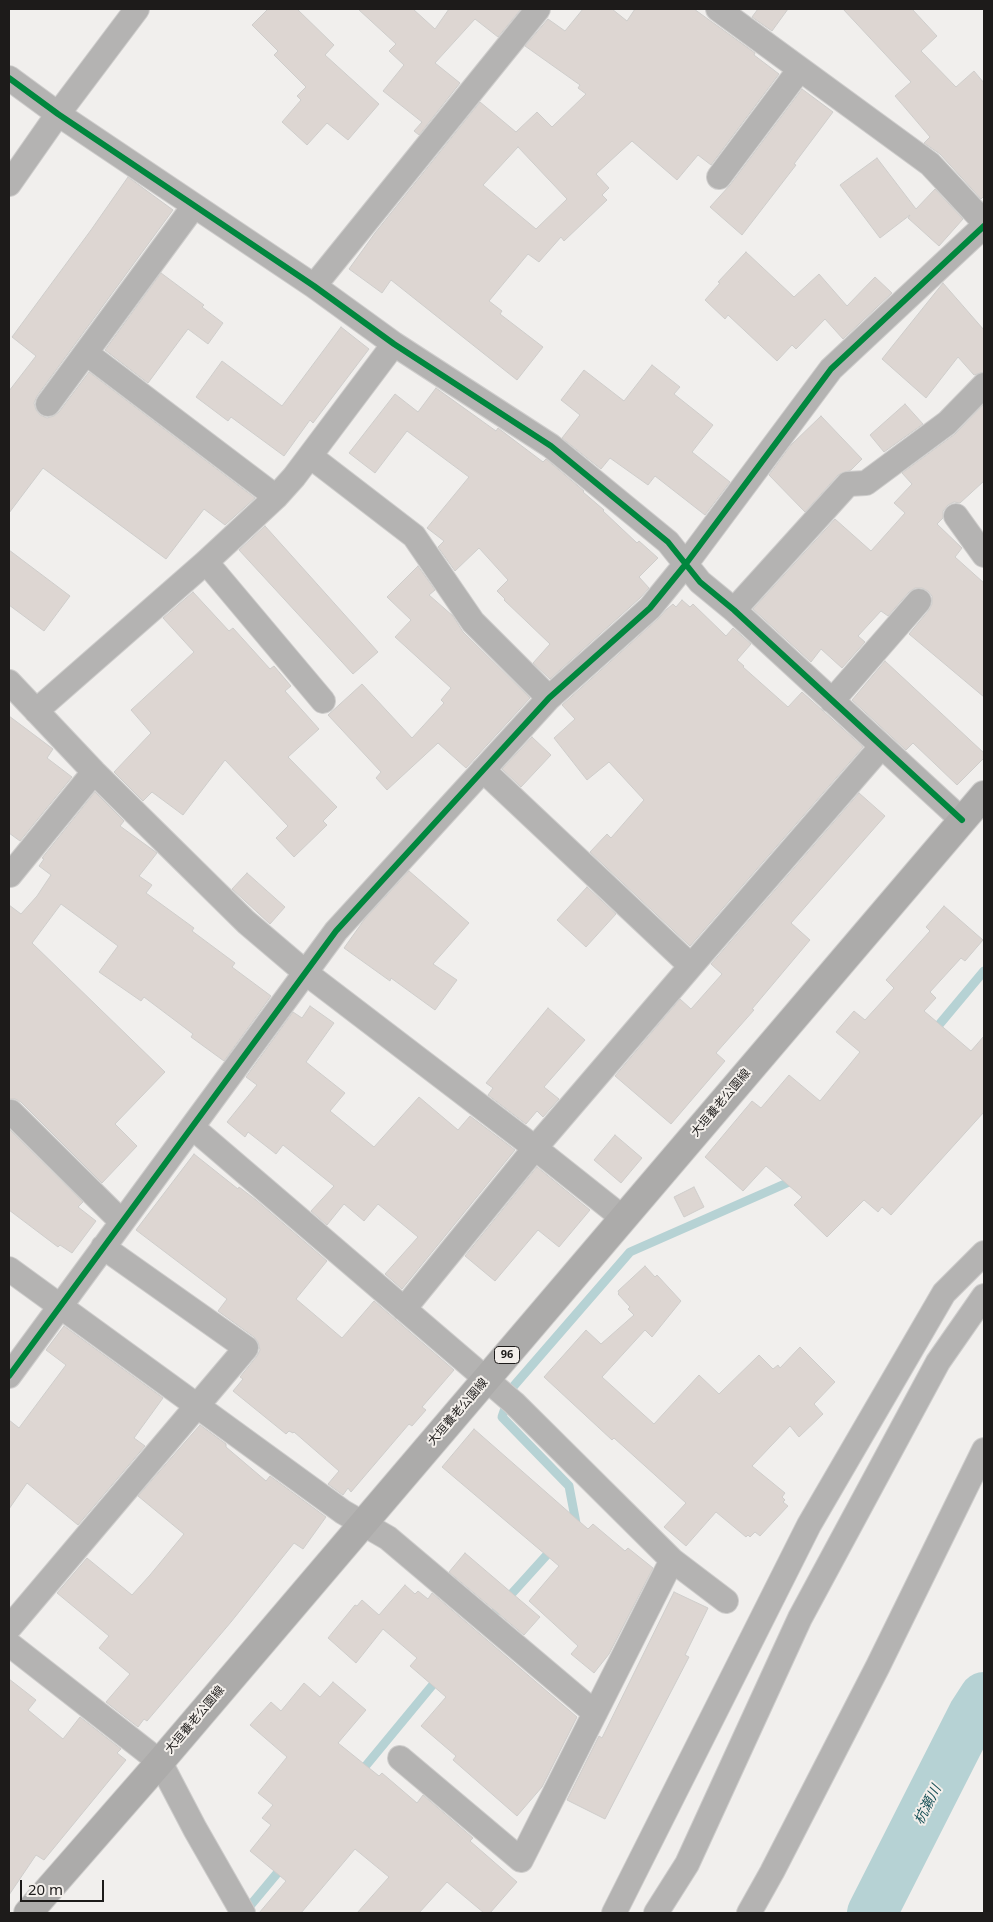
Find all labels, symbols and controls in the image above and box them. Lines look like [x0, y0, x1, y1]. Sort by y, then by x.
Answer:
street label: 大垣養老公園線 [688, 1066, 754, 1140]
road number: 96 [494, 1346, 520, 1364]
street label: 大垣養老公園線 [425, 1376, 491, 1448]
street label: 大垣養老公園線 [162, 1683, 228, 1757]
water label: 杭瀬川 [911, 1782, 945, 1828]
scale bar [22, 1870, 106, 1902]
text: 20 m [28, 1879, 63, 1899]

